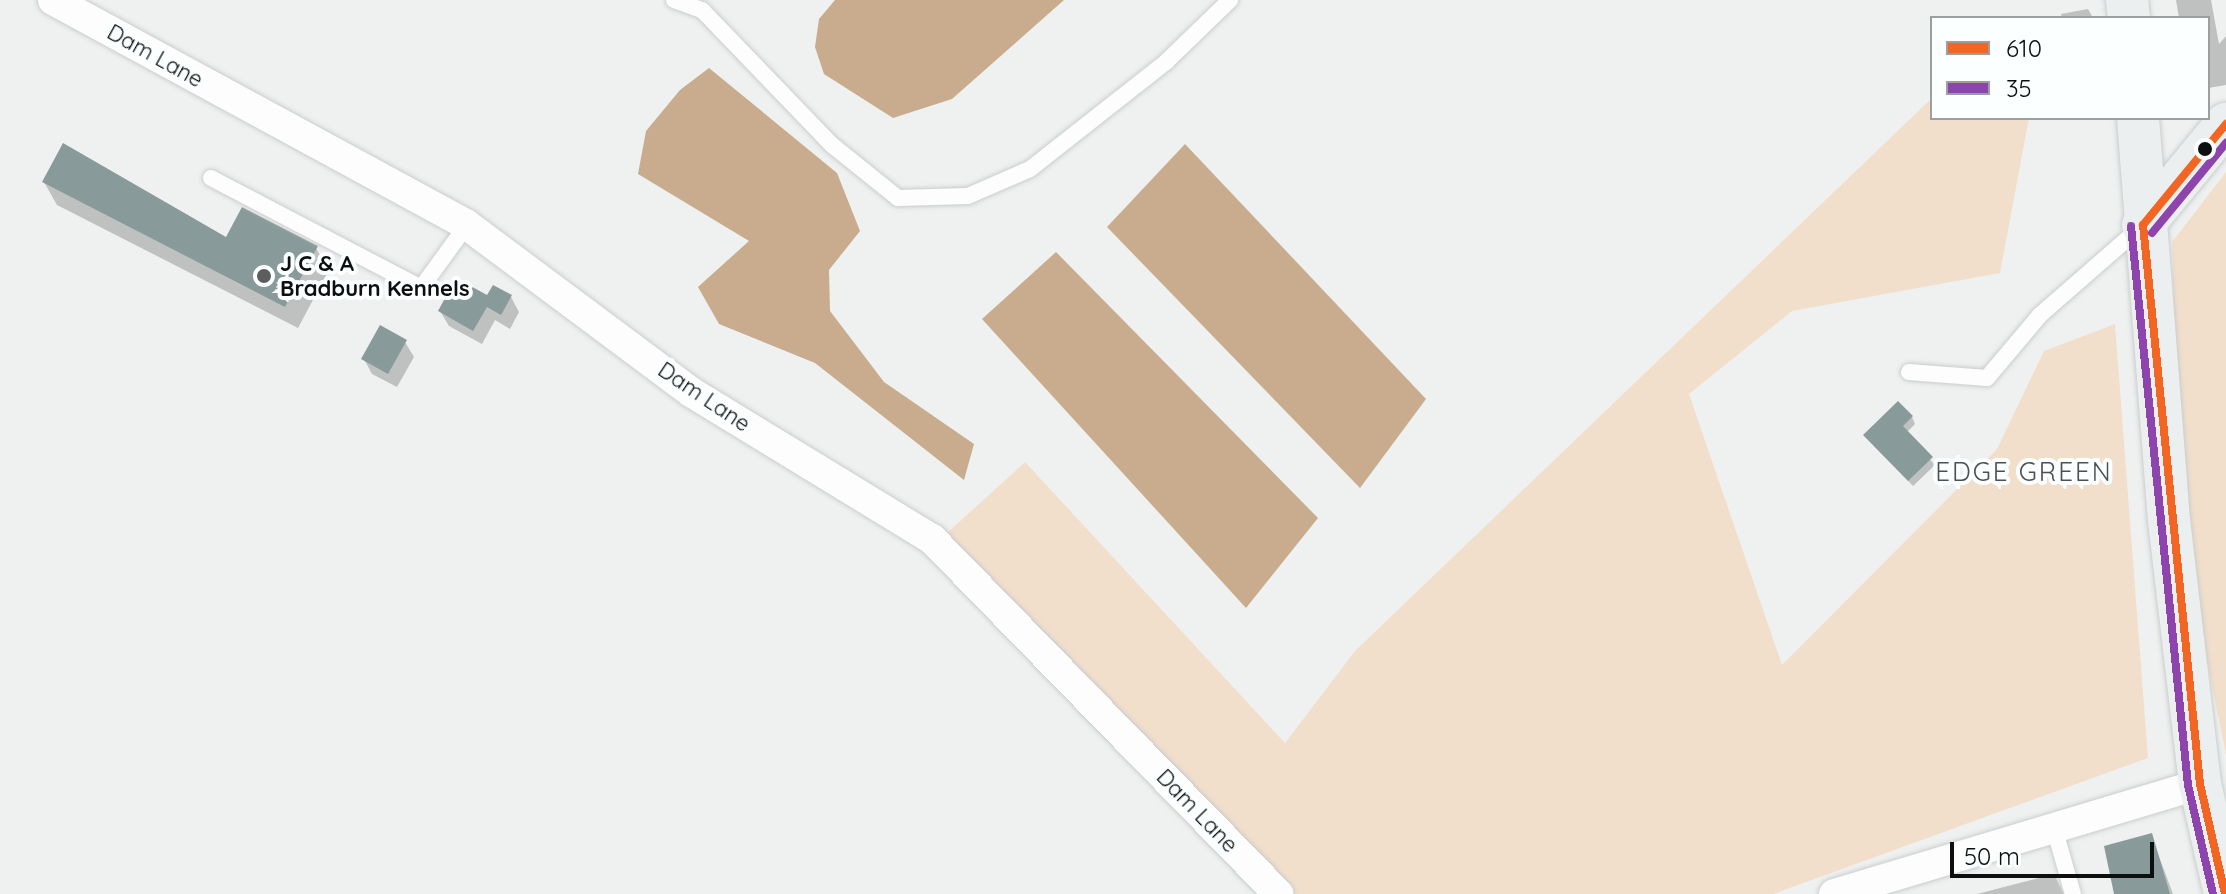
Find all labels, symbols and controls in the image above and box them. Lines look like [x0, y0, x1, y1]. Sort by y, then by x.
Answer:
legend [1930, 16, 2210, 120]
street label: Dam Lane [103, 19, 207, 93]
text: 610 [2006, 33, 2042, 63]
text: 35 [2006, 73, 2032, 103]
unlabelled marker [2197, 141, 2213, 157]
place label: J C & A Bradburn Kennels [280, 250, 470, 302]
marker: J C & A Bradburn Kennels [255, 267, 273, 285]
street label: Dam Lane [653, 357, 755, 437]
district label: EDGE GREEN [1935, 456, 2113, 488]
street label: Dam Lane [1151, 764, 1243, 858]
scale bar [1954, 826, 2158, 876]
text: 50 m [1964, 841, 2020, 871]

